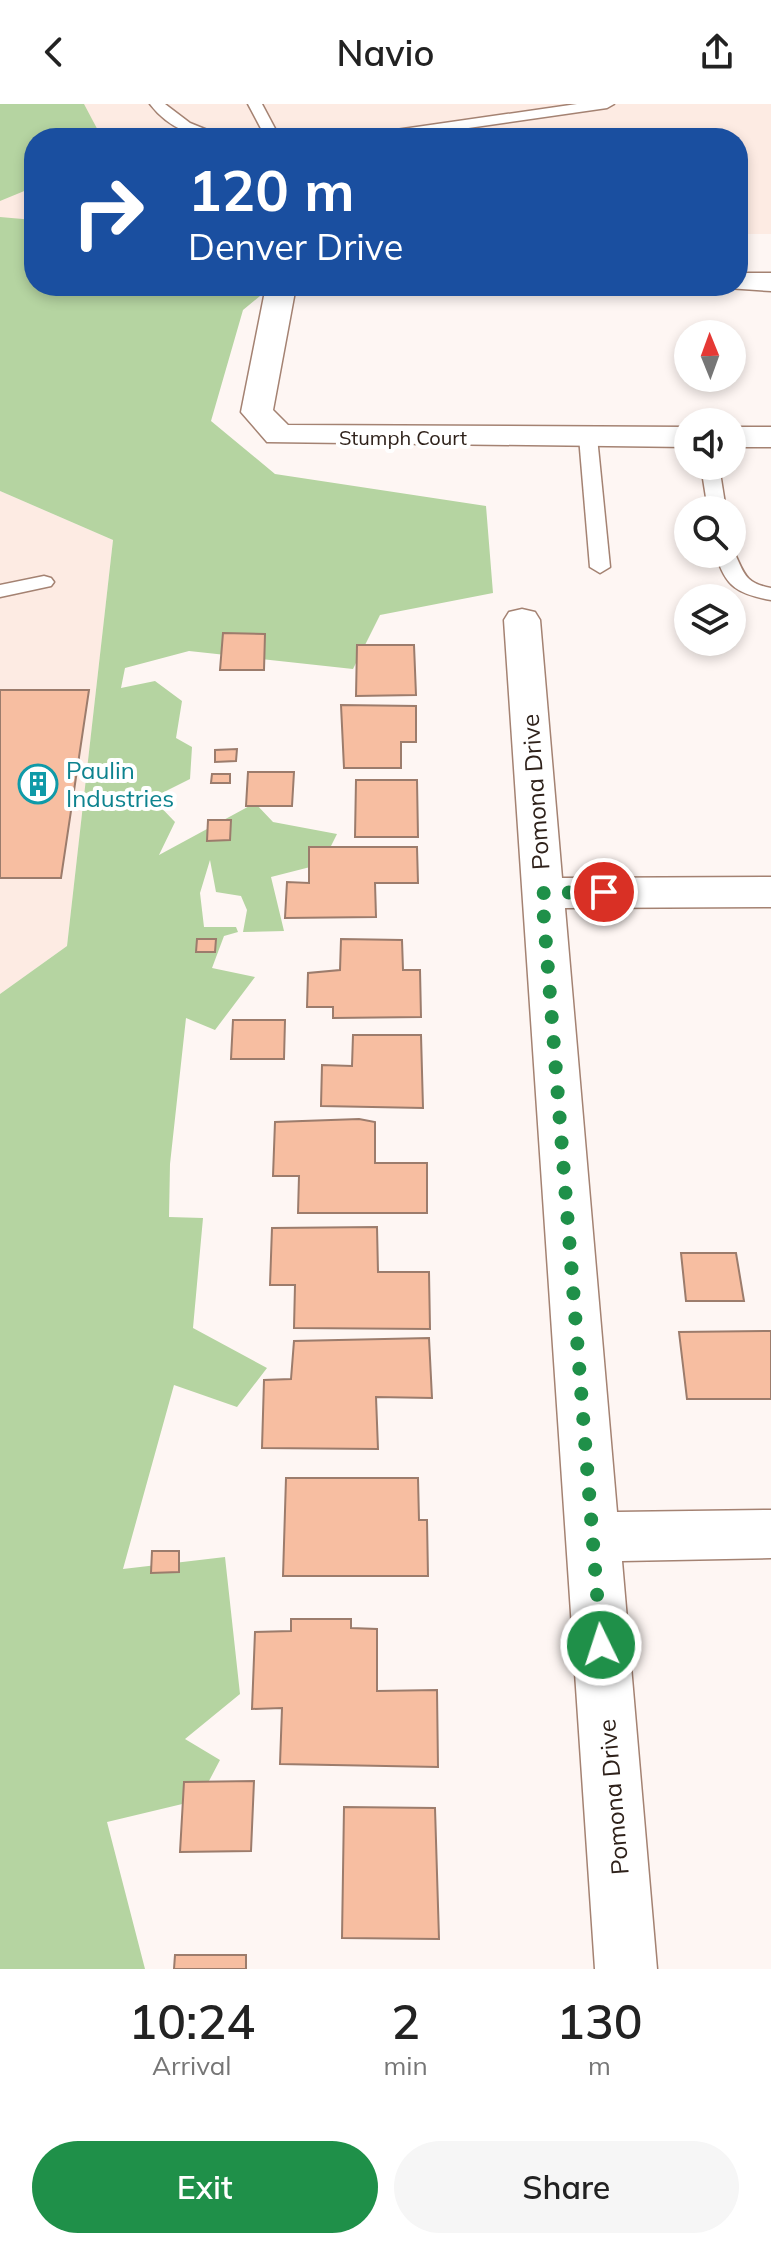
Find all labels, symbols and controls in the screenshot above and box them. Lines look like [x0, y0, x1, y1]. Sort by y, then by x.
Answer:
icon: back [32, 30, 76, 74]
text: Navio [337, 30, 434, 75]
icon: share [695, 30, 739, 74]
text: 120 m [188, 155, 355, 225]
icon: right [56, 160, 160, 264]
text: Denver Drive [188, 224, 403, 269]
north arrow [674, 320, 746, 392]
map controls [674, 320, 746, 656]
button: sound [674, 408, 746, 480]
street label: Stumph Court [339, 425, 467, 450]
button: search [674, 496, 746, 568]
button: layers [674, 584, 746, 656]
street label: Pomona Drive [515, 713, 555, 871]
place label: Paulin Industries [66, 755, 174, 813]
building icon: Paulin Industries [17, 763, 59, 805]
pin [570, 858, 638, 926]
icon: arrive [582, 870, 626, 914]
position arrow [559, 1603, 643, 1687]
street label: Pomona Drive [591, 1718, 635, 1876]
text: 10:24 [128, 1991, 255, 2051]
text: 2 [391, 1991, 420, 2051]
text: 130 [556, 1991, 643, 2051]
text: Arrival [152, 2049, 231, 2082]
text: min [383, 2049, 428, 2082]
text: m [588, 2049, 611, 2082]
button: Exit [32, 2141, 378, 2233]
button: Share [394, 2141, 739, 2233]

